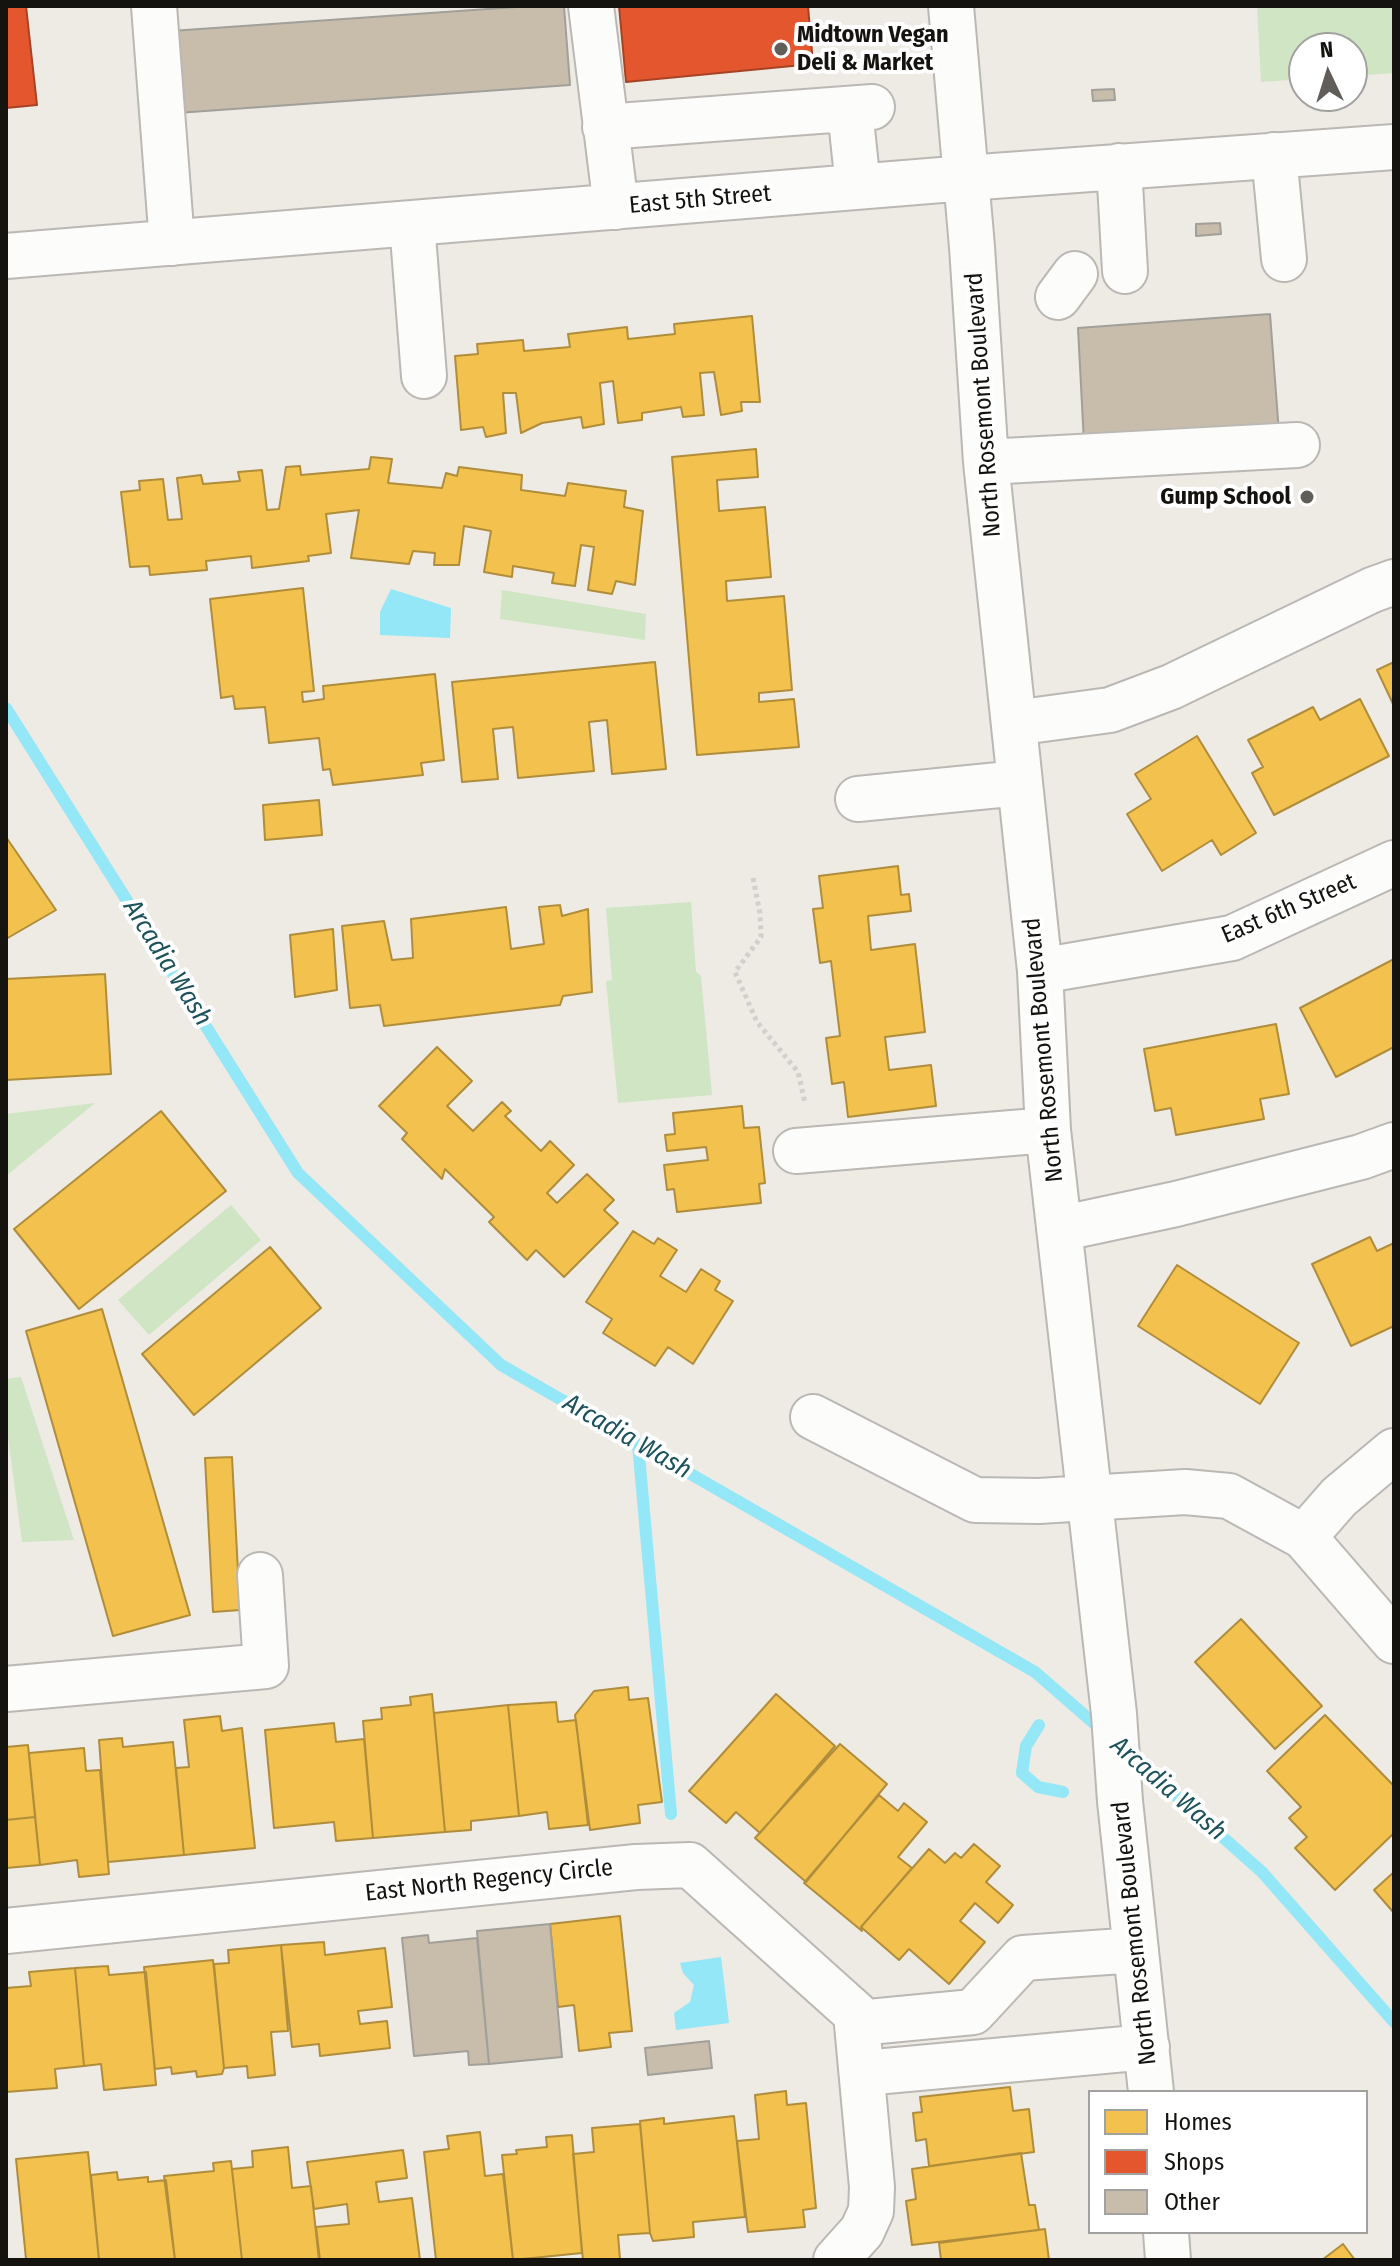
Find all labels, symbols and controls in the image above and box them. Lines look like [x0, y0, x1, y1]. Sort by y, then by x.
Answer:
place label: Midtown Vegan Deli & Market [797, 21, 949, 77]
north arrow [1288, 32, 1368, 112]
text: N [1319, 36, 1334, 63]
marker: Midtown Vegan Deli & Market [772, 40, 790, 58]
street label: East 5th Street [628, 179, 772, 221]
street label: North Rosemont Boulevard [960, 272, 1008, 538]
place label: Gump School [1160, 483, 1291, 511]
marker: Gump School [1298, 488, 1316, 506]
street label: East 6th Street [1217, 868, 1361, 950]
water label: Arcadia Wash [116, 894, 218, 1032]
street label: North Rosemont Boulevard [1018, 917, 1070, 1183]
water label: Arcadia Wash [557, 1388, 697, 1486]
water label: Arcadia Wash [1104, 1730, 1232, 1848]
street label: North Rosemont Boulevard [1107, 1800, 1163, 2066]
street label: East North Regency Circle [364, 1854, 614, 1908]
legend [1088, 2090, 1368, 2234]
text: Homes [1164, 2108, 1232, 2136]
text: Shops [1164, 2148, 1224, 2176]
text: Other [1164, 2188, 1220, 2216]

